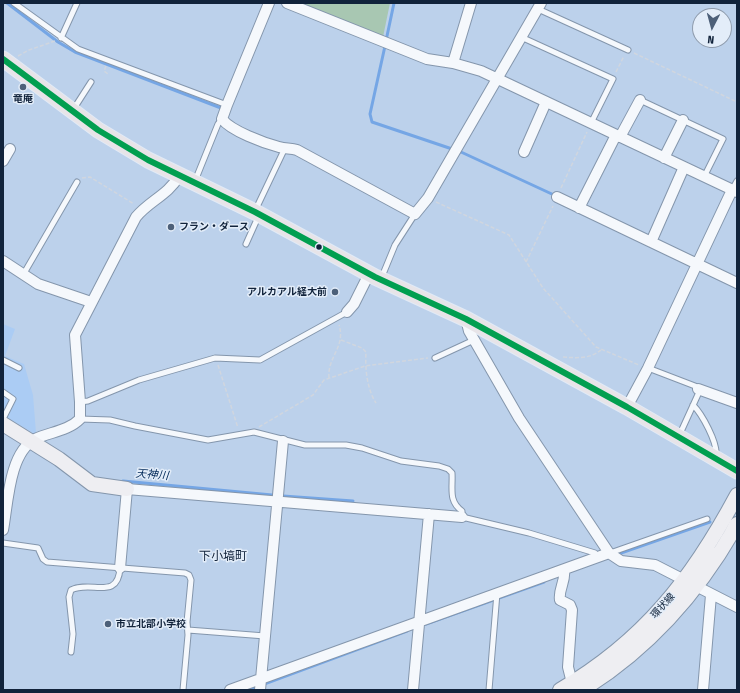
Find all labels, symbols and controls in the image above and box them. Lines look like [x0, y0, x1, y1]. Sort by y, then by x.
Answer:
north arrow [692, 8, 732, 48]
text: N [707, 33, 715, 46]
marker: 竜庵 [18, 82, 28, 92]
place label: 竜庵 [13, 93, 33, 105]
place label: フラン・ダース [179, 221, 249, 233]
marker: フラン・ダース [166, 222, 176, 232]
unlabelled marker [314, 242, 324, 252]
place label: アルカアル経大前 [247, 286, 327, 298]
marker: アルカアル経大前 [330, 287, 340, 297]
water label: 天神川 [135, 467, 169, 483]
district label: 下小塙町 [199, 550, 247, 564]
street label: 環状線 [649, 591, 677, 621]
place label: 市立北部小学校 [116, 618, 186, 630]
marker: 市立北部小学校 [103, 619, 113, 629]

